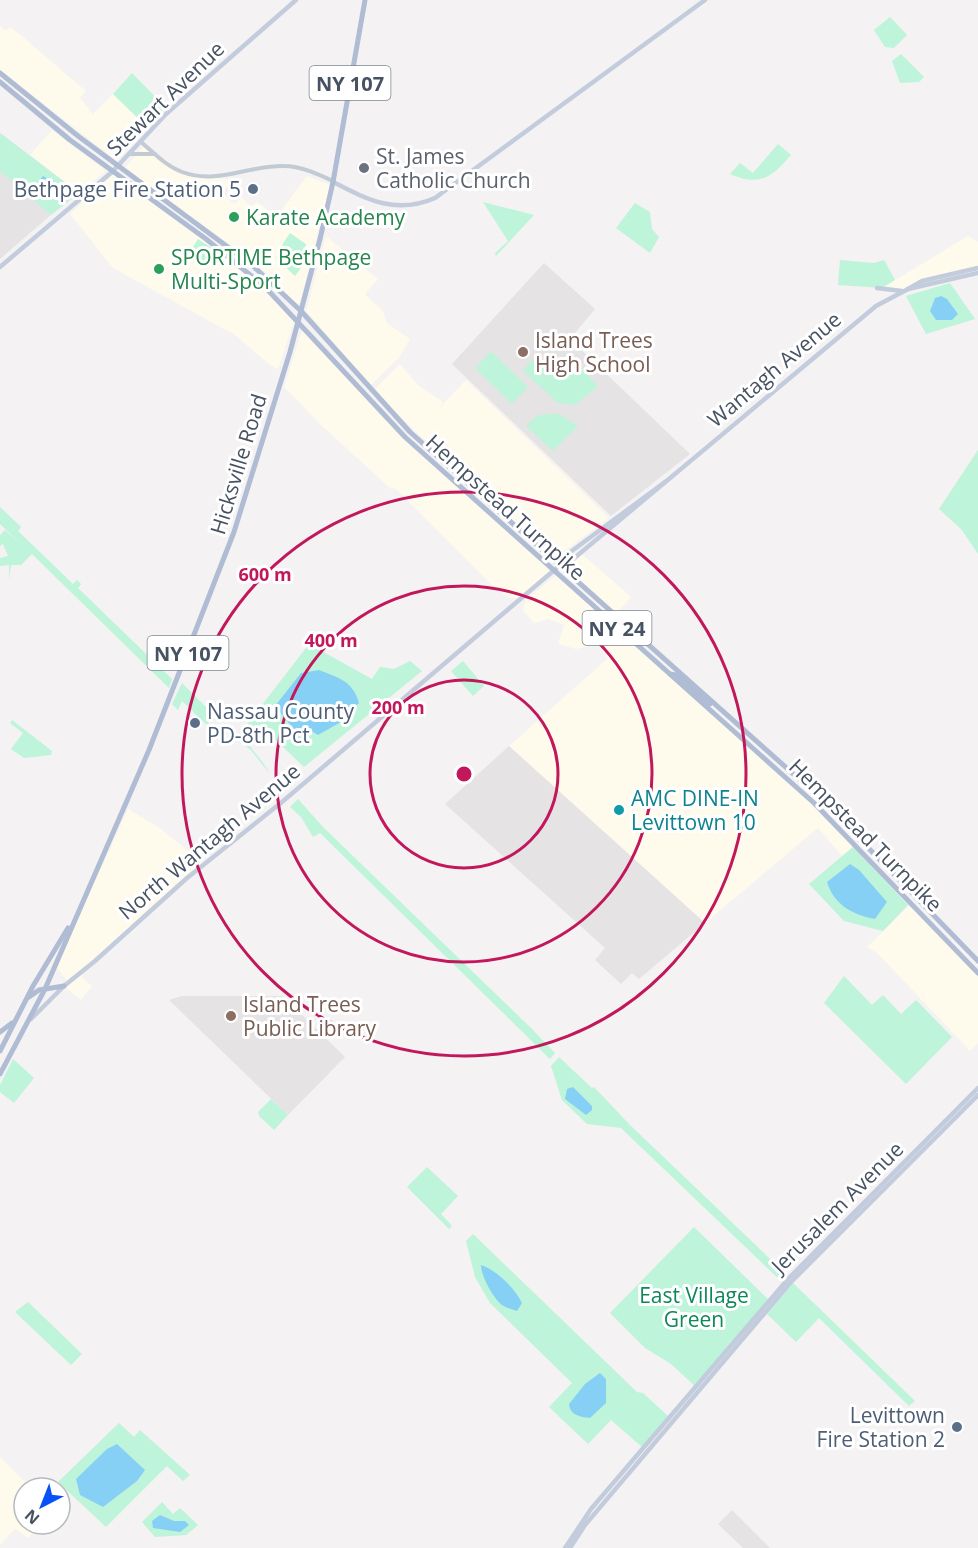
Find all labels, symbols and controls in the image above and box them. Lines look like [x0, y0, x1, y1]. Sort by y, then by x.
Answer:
street label: Stewart Avenue [100, 35, 230, 161]
road number: NY 107 [310, 66, 391, 100]
place label: St. James Catholic Church [376, 142, 531, 194]
marker: St. James Catholic Church [357, 161, 371, 175]
place label: Bethpage Fire Station 5 [14, 175, 241, 203]
marker: Bethpage Fire Station 5 [246, 182, 260, 196]
place label: Karate Academy [246, 203, 406, 231]
marker: Karate Academy [227, 210, 241, 224]
place label: SPORTIME Bethpage Multi-Sport [171, 243, 371, 295]
marker: SPORTIME Bethpage Multi-Sport [152, 262, 166, 276]
street label: Wantagh Avenue [701, 305, 847, 433]
place label: Island Trees High School [535, 326, 653, 378]
marker: Island Trees High School [516, 345, 530, 359]
street label: Hicksville Road [203, 390, 273, 538]
street label: Hempstead Turnpike [420, 428, 592, 586]
text: 600 m [238, 562, 292, 586]
road number: NY 24 [582, 611, 652, 645]
text: 400 m [304, 628, 358, 652]
road number: NY 107 [148, 636, 228, 670]
text: 200 m [371, 695, 425, 719]
place label: Nassau County PD-8th Pct [207, 697, 355, 749]
marker: Nassau County PD-8th Pct [188, 716, 202, 730]
street label: Hempstead Turnpike [783, 752, 949, 918]
street label: North Wantagh Avenue [112, 757, 306, 925]
centre of rings [454, 764, 474, 784]
place label: AMC DINE-IN Levittown 10 [631, 784, 759, 836]
marker: AMC DINE-IN Levittown 10 [612, 803, 626, 817]
place label: Island Trees Public Library [243, 990, 376, 1042]
marker: Island Trees Public Library [224, 1009, 238, 1023]
street label: Jerusalem Avenue [764, 1135, 909, 1280]
park label: East Village Green [639, 1281, 749, 1333]
place label: Levittown Fire Station 2 [817, 1401, 945, 1453]
marker: Levittown Fire Station 2 [950, 1420, 964, 1434]
north arrow [12, 1476, 72, 1536]
text: N [20, 1505, 44, 1530]

